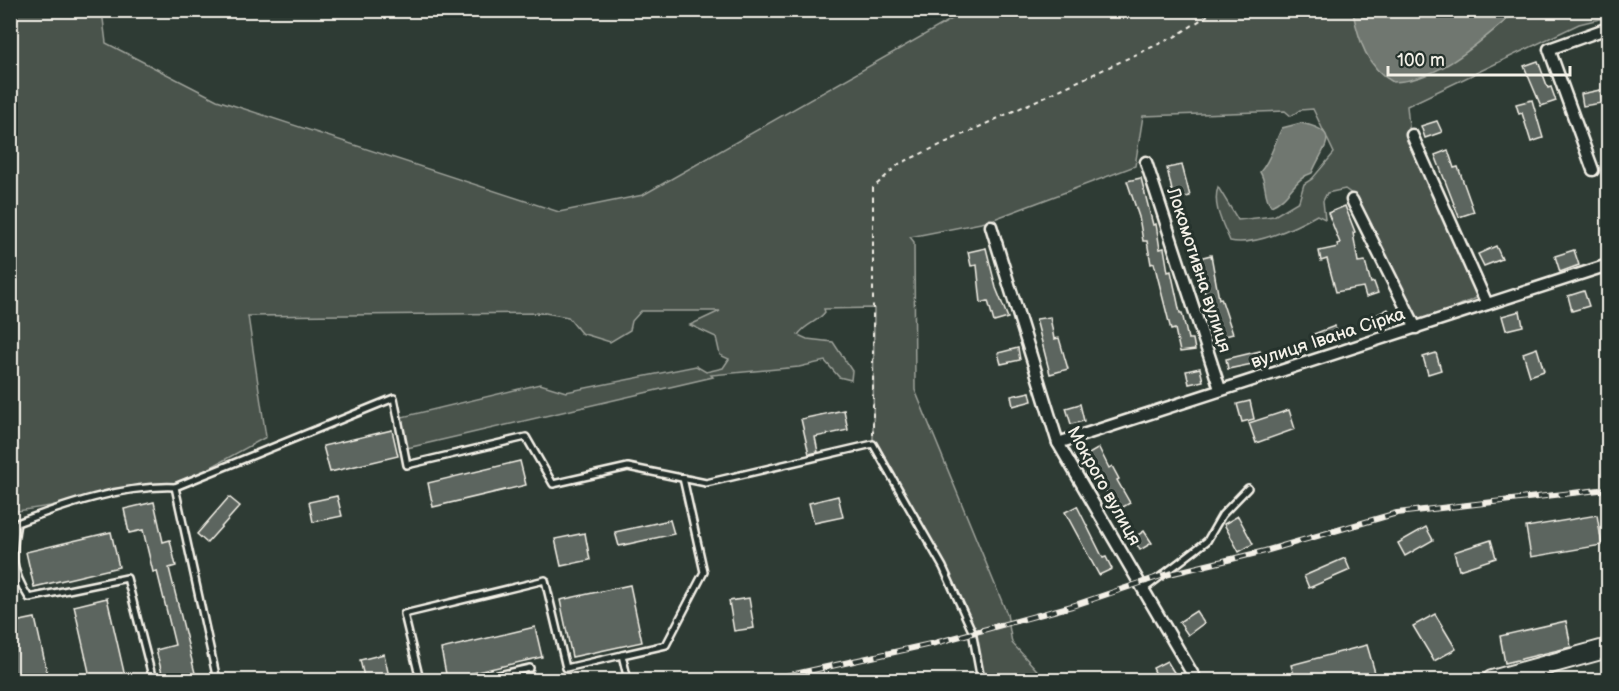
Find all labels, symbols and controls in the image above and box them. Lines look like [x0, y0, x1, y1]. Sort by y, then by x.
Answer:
scale bar [1388, 39, 1570, 77]
text: 100 m [1397, 50, 1445, 71]
street label: Локомотивна вулиця [1162, 184, 1236, 355]
street label: вулиця Івана Сірка [1248, 303, 1408, 373]
street label: Мокрого вулиця [1063, 423, 1145, 549]

